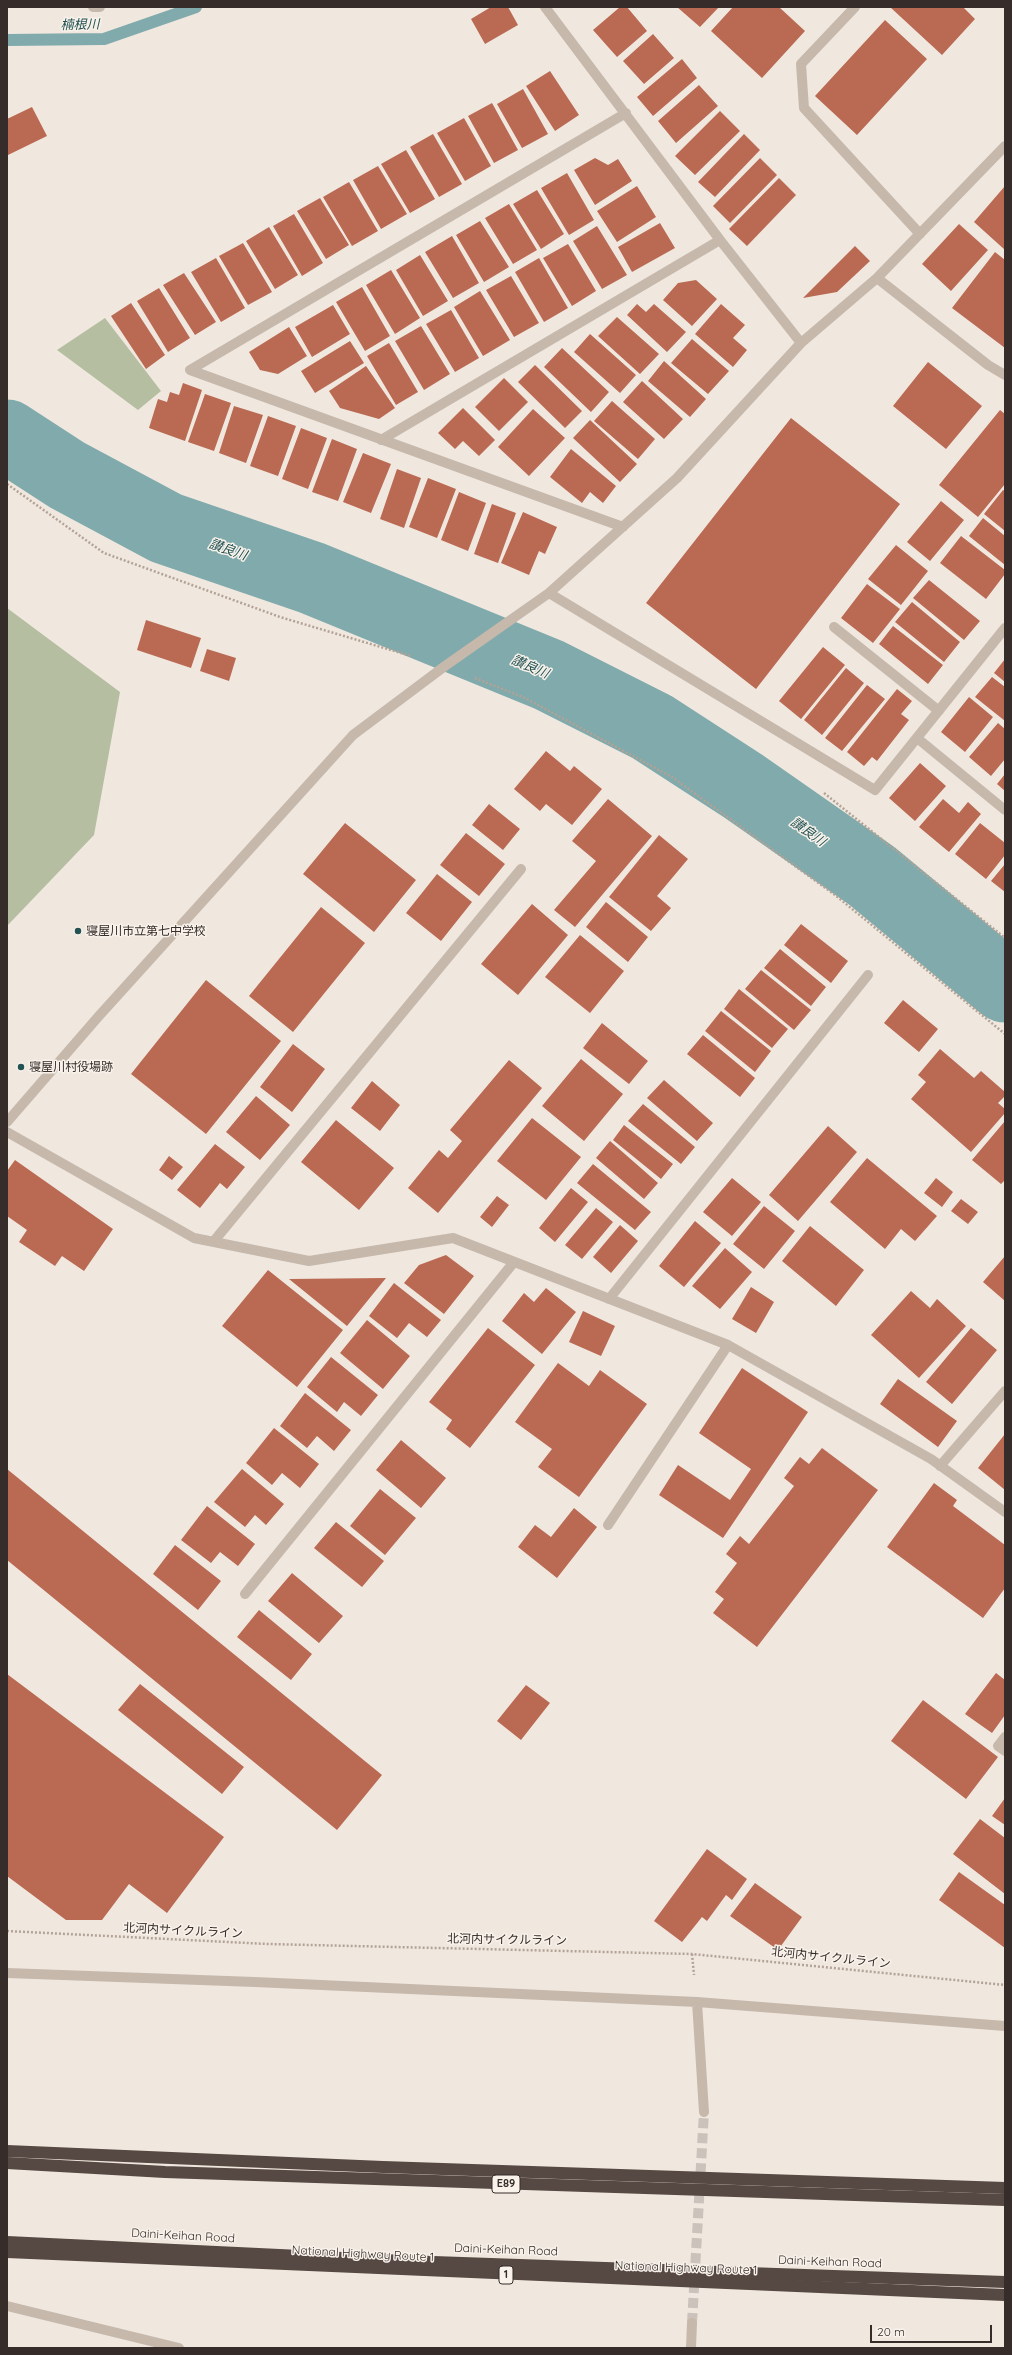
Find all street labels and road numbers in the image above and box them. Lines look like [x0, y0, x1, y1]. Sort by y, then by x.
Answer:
street label: 北河内サイクルライン [123, 1921, 243, 1941]
street label: 北河内サイクルライン [447, 1932, 567, 1948]
street label: 北河内サイクルライン [771, 1945, 891, 1971]
road number: E89 [492, 2175, 520, 2193]
street label: Daini-Keihan Road [131, 2226, 235, 2246]
street label: Daini-Keihan Road [454, 2241, 558, 2259]
street label: National Highway Route 1 [291, 2243, 435, 2265]
street label: Daini-Keihan Road [778, 2253, 882, 2271]
street label: National Highway Route 1 [614, 2258, 758, 2278]
road number: 1 [499, 2266, 513, 2284]

